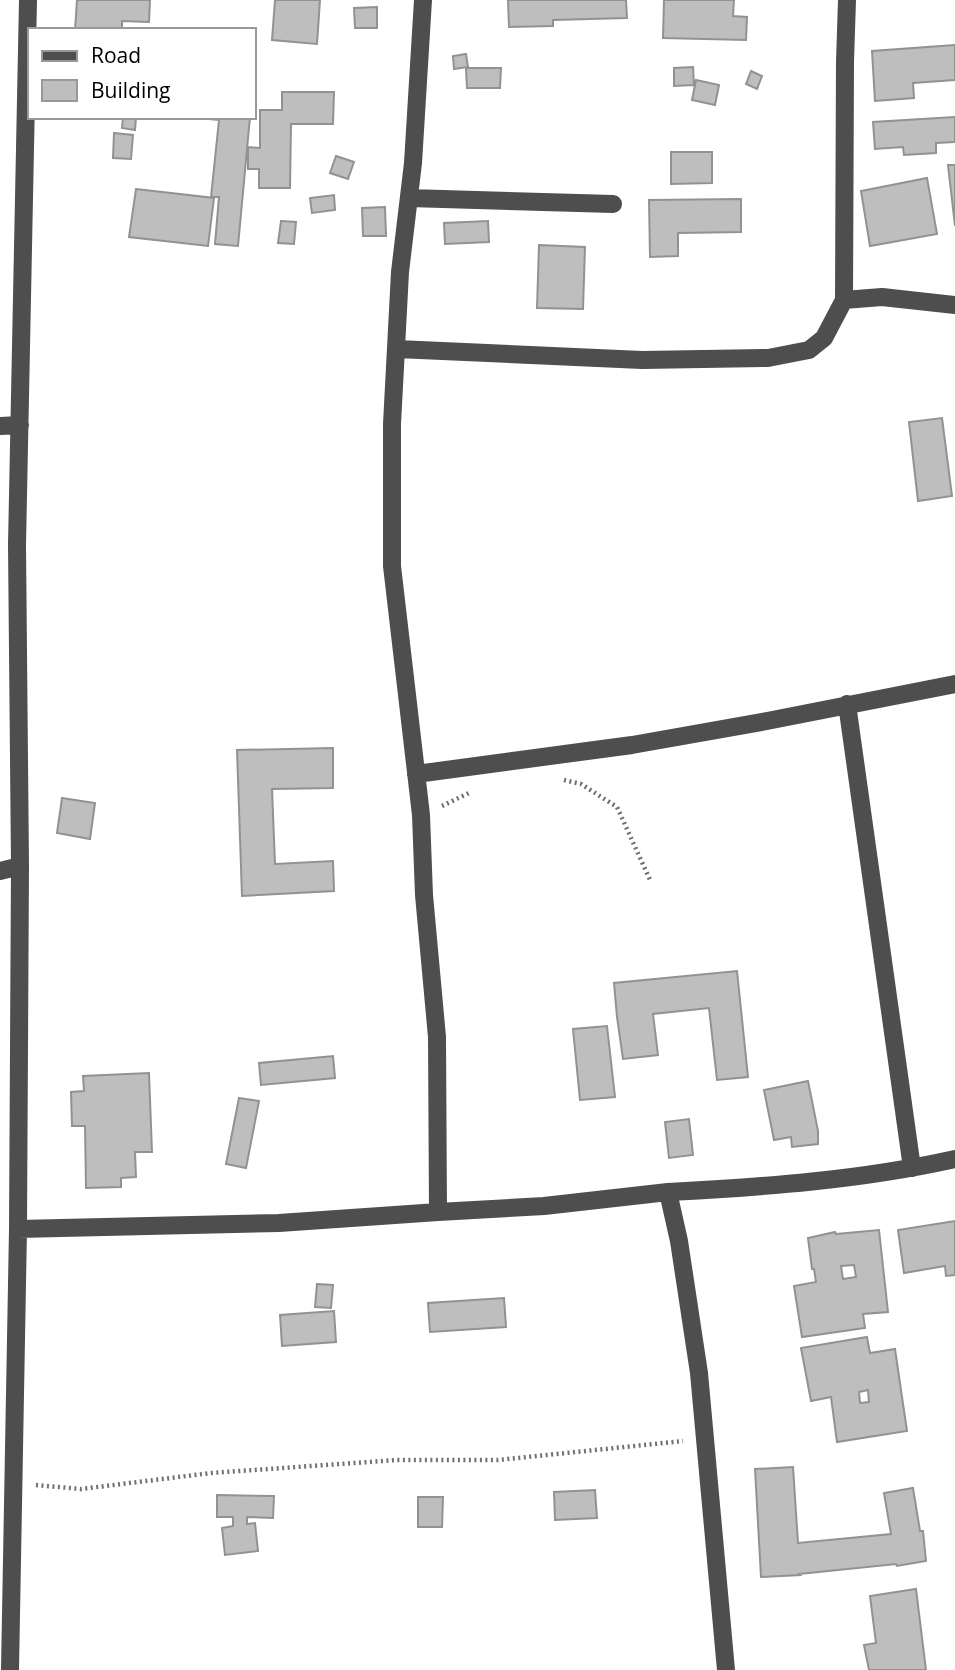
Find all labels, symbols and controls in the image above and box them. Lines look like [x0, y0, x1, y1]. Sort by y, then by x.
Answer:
legend [28, 28, 256, 119]
text: Road [91, 41, 141, 69]
text: Building [91, 76, 170, 104]

